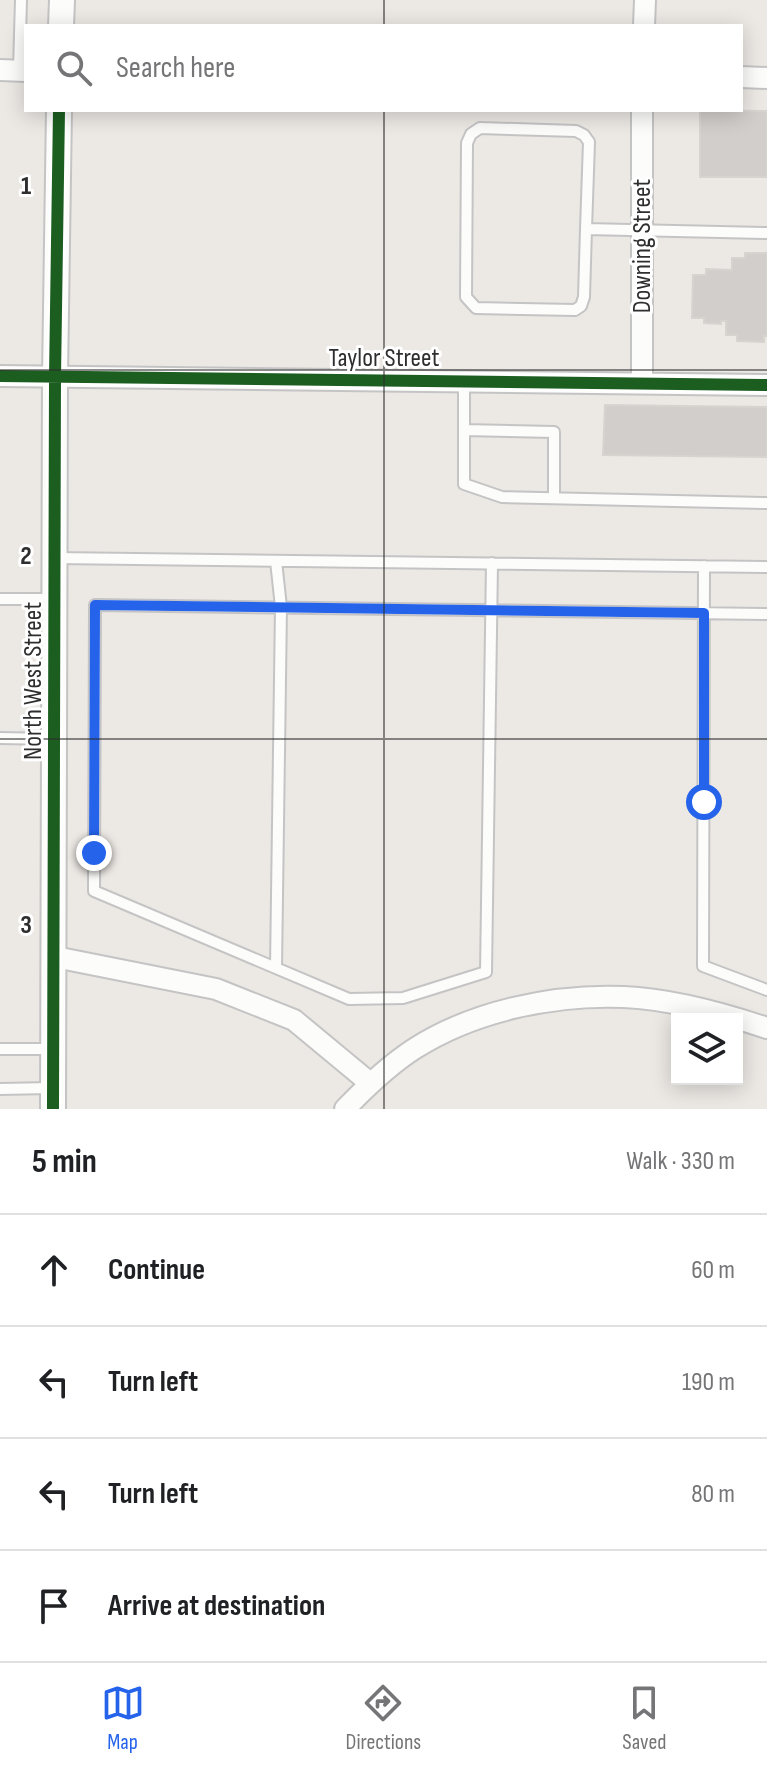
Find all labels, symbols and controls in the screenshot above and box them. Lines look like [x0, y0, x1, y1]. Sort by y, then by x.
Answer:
search box [24, 24, 743, 112]
icon: search [52, 46, 96, 90]
text: Search here [116, 50, 235, 86]
text: 1 [21, 171, 31, 202]
street label: Downing Street [627, 179, 658, 313]
street label: Taylor Street [329, 343, 439, 374]
text: 2 [20, 541, 32, 572]
street label: North West Street [18, 602, 49, 760]
route start [686, 784, 722, 820]
route end [76, 835, 112, 871]
text: 3 [20, 910, 32, 941]
map controls [671, 1013, 743, 1085]
button: layers [671, 1013, 743, 1085]
text: 5 min [32, 1141, 97, 1182]
text: Walk · 330 m [626, 1146, 735, 1177]
icon: ahead [32, 1248, 76, 1292]
text: Continue [108, 1252, 205, 1288]
text: 60 m [691, 1255, 735, 1286]
icon: left [32, 1360, 76, 1404]
text: Turn left [108, 1364, 198, 1400]
text: 190 m [682, 1367, 735, 1398]
icon: left [32, 1472, 76, 1516]
text: Turn left [108, 1476, 198, 1512]
text: 80 m [691, 1479, 735, 1510]
icon: arrive [32, 1584, 76, 1628]
text: Arrive at destination [108, 1588, 325, 1624]
tab: Map [101, 1681, 145, 1756]
tab: Directions [346, 1681, 421, 1756]
tab: Saved [622, 1681, 666, 1756]

